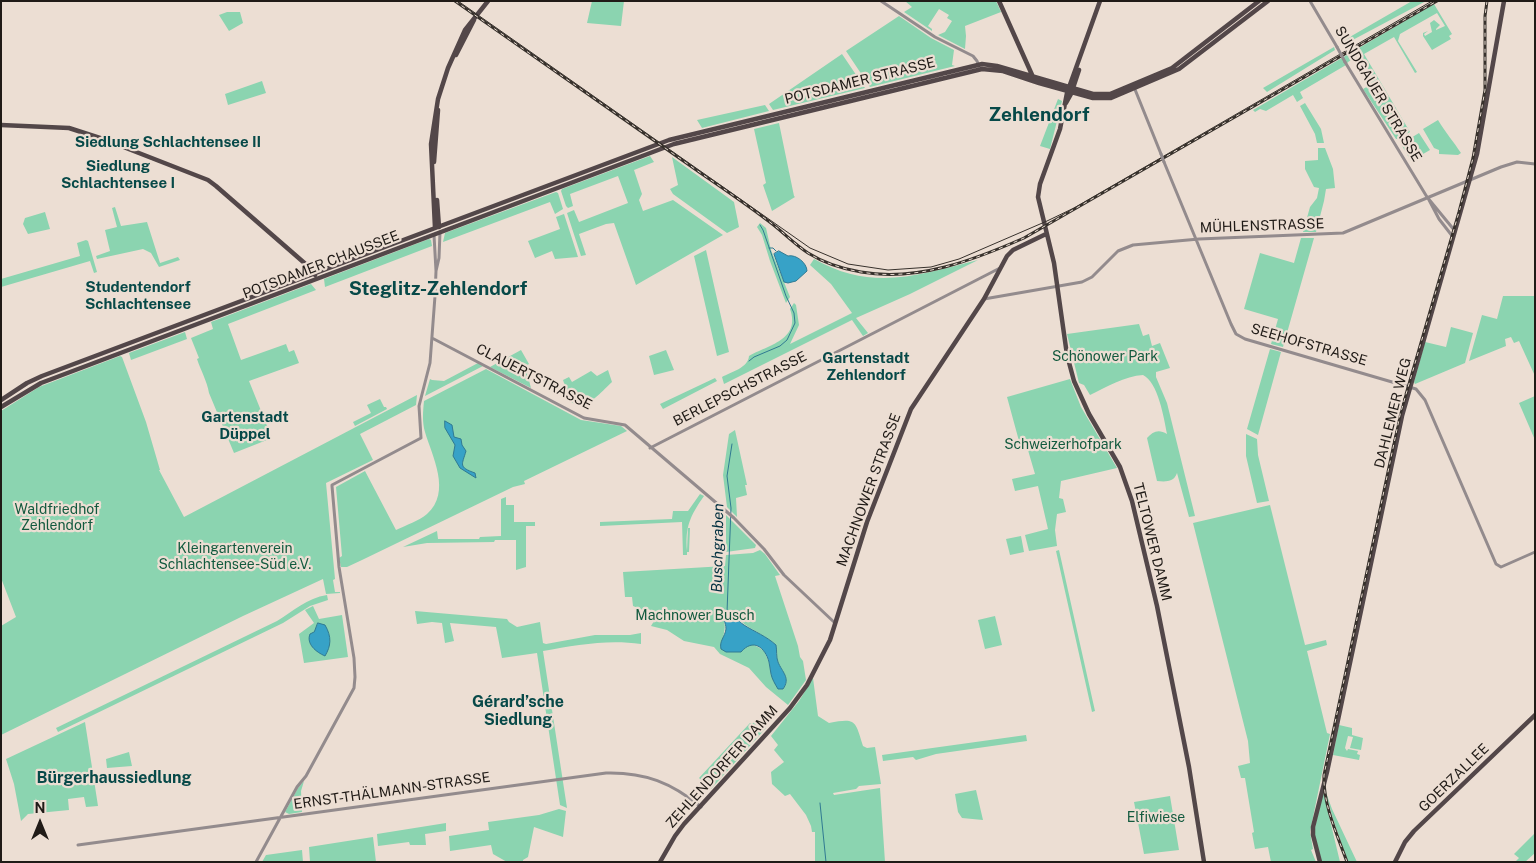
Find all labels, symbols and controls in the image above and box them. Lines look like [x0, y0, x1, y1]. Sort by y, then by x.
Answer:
street label: SUNDGAUER STRASSE [1331, 23, 1425, 165]
street label: POTSDAMER STRASSE [783, 54, 937, 108]
district label: Zehlendorf [989, 104, 1089, 126]
district label: Siedlung Schlachtensee II [75, 133, 261, 151]
district label: Siedlung Schlachtensee I [61, 157, 175, 192]
street label: MÜHLENSTRASSE [1200, 215, 1324, 237]
street label: POTSDAMER CHAUSSEE [240, 227, 402, 303]
district label: Studentendorf Schlachtensee [85, 278, 191, 313]
district label: Steglitz-Zehlendorf [349, 278, 527, 300]
street label: SEEHOFSTRASSE [1249, 320, 1369, 370]
street label: CLAUERTSTRASSE [473, 340, 595, 414]
street label: BERLEPSCHSTRASSE [671, 348, 809, 430]
district label: Gartenstadt Zehlendorf [822, 349, 910, 384]
park label: Schönower Park [1052, 349, 1158, 365]
street label: DAHLEMER WEG [1371, 356, 1415, 470]
district label: Gartenstadt Düppel [201, 408, 289, 443]
street label: MACHNOWER STRASSE [833, 411, 905, 569]
park label: Schweizerhofpark [1004, 437, 1122, 453]
street label: TELTOWER DAMM [1129, 481, 1175, 603]
park label: Waldfriedhof Zehlendorf [15, 502, 99, 534]
water label: Buschgraben [708, 503, 728, 593]
park label: Kleingartenverein Schlachtensee-Süd e.V. [158, 541, 312, 574]
park label: Machnower Busch [635, 608, 755, 624]
district label: Gérard’sche Siedlung [472, 692, 564, 730]
street label: ZEHLENDORFER DAMM [662, 702, 782, 832]
street label: GOERZALLEE [1415, 740, 1493, 816]
district label: Bürgerhaussiedlung [36, 768, 192, 788]
street label: ERNST-THÄLMANN-STRASSE [293, 769, 491, 813]
north arrow [15, 798, 65, 848]
text: N [35, 800, 45, 816]
park label: Elfiwiese [1127, 810, 1185, 826]

